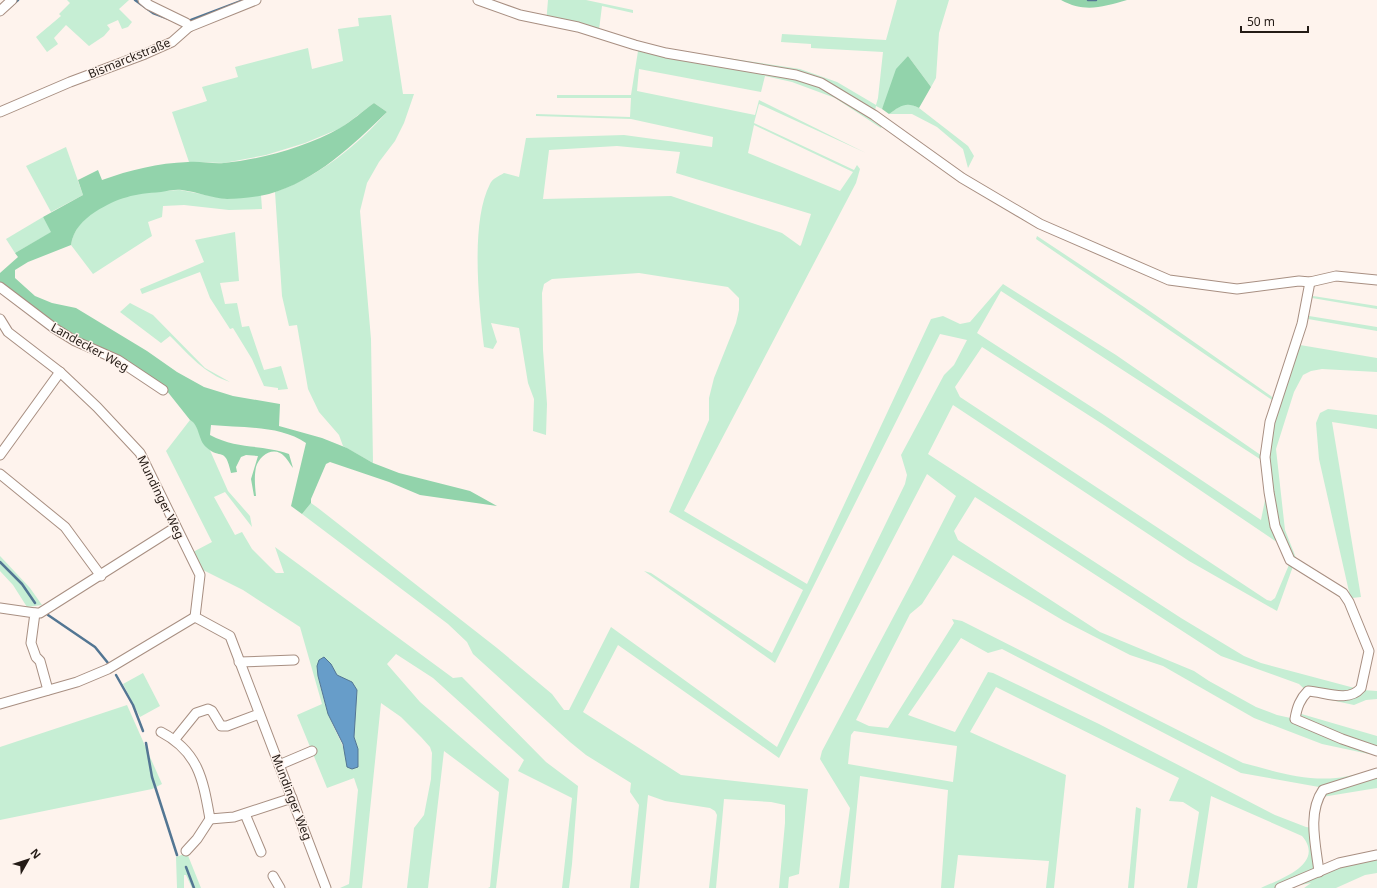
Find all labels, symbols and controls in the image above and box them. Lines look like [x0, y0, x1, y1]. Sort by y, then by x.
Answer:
scale bar [1241, 8, 1308, 34]
text: 50 m [1247, 13, 1275, 30]
street label: Bismarckstraße [85, 34, 173, 82]
street label: Landecker Weg [48, 319, 132, 375]
street label: Mundinger Weg [133, 452, 189, 542]
street label: Mundinger Weg [268, 752, 316, 842]
north arrow [8, 840, 48, 880]
text: N [28, 845, 45, 862]

